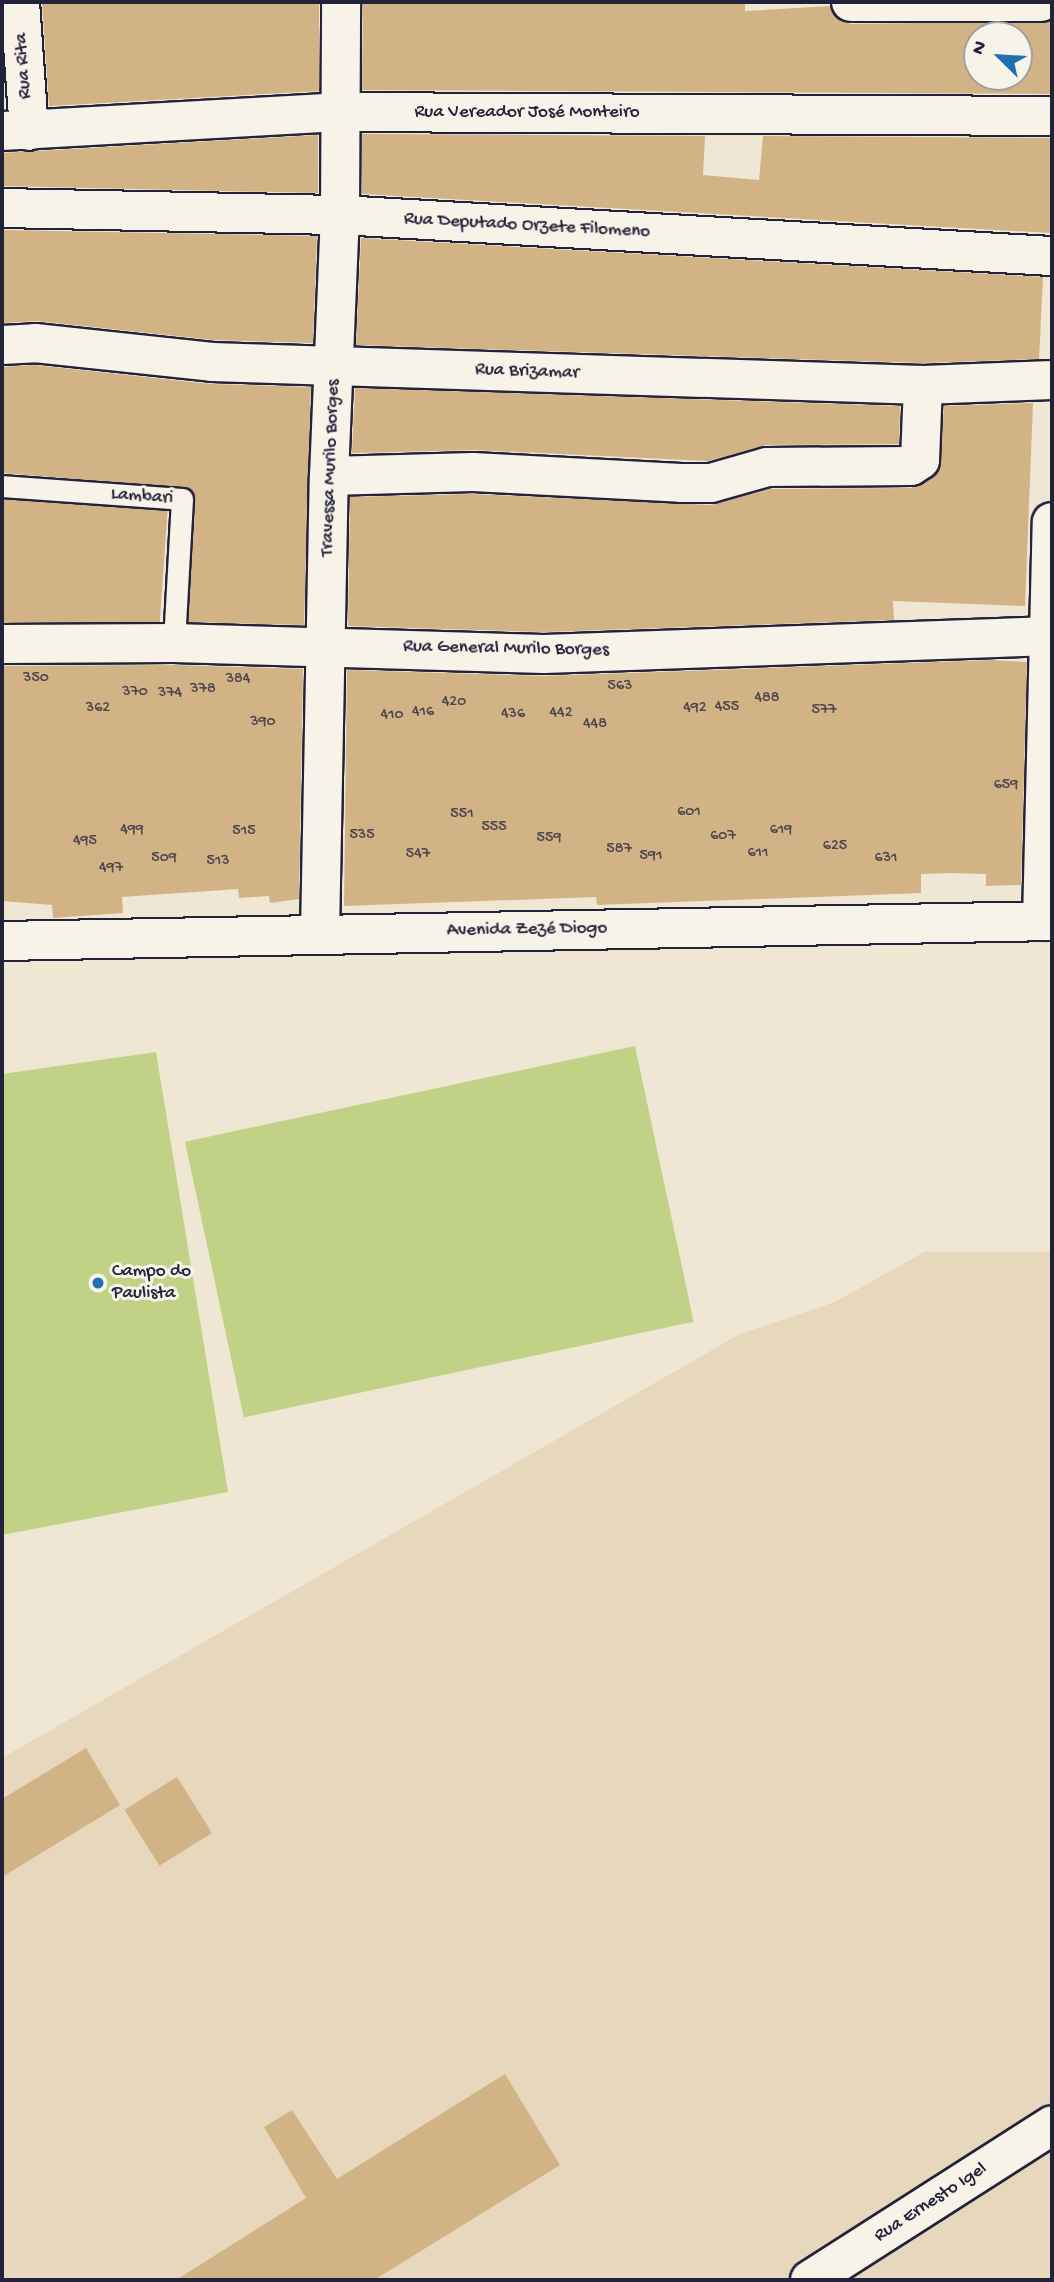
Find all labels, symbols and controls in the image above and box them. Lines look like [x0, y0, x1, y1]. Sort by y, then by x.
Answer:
north arrow [963, 21, 1033, 91]
street label: Rua Rita [10, 32, 38, 100]
text: N [967, 38, 993, 58]
street label: Rua Vereador José Monteiro [414, 102, 640, 124]
street label: Rua Deputado Orzete Filomeno [403, 208, 651, 244]
street label: Rua Brizamar [475, 359, 579, 385]
street label: Travessa Murilo Borges [317, 379, 345, 557]
street label: Lambari [110, 483, 174, 511]
street label: Rua General Murilo Borges [403, 636, 609, 662]
house number: 350 [23, 669, 49, 689]
house number: 384 [226, 670, 250, 690]
house number: 563 [608, 677, 632, 697]
house number: 378 [190, 680, 216, 700]
house number: 370 [122, 683, 148, 703]
house number: 374 [158, 684, 182, 704]
house number: 488 [754, 689, 780, 709]
house number: 420 [442, 693, 466, 713]
house number: 455 [715, 698, 739, 718]
house number: 362 [86, 699, 110, 719]
house number: 492 [683, 699, 707, 719]
house number: 577 [811, 701, 837, 721]
house number: 416 [412, 703, 434, 723]
house number: 442 [550, 704, 572, 724]
house number: 436 [501, 705, 525, 725]
house number: 410 [380, 706, 404, 726]
house number: 390 [250, 713, 276, 733]
house number: 448 [583, 715, 607, 735]
house number: 659 [994, 776, 1018, 796]
house number: 601 [677, 803, 701, 823]
house number: 551 [450, 805, 474, 825]
house number: 555 [481, 818, 507, 838]
house number: 499 [120, 821, 144, 841]
house number: 619 [770, 821, 792, 841]
house number: 515 [232, 822, 256, 842]
house number: 535 [349, 826, 375, 846]
house number: 607 [710, 827, 736, 847]
house number: 559 [537, 829, 561, 849]
house number: 495 [73, 832, 97, 852]
house number: 625 [823, 837, 847, 857]
house number: 587 [606, 840, 632, 860]
house number: 611 [747, 844, 769, 864]
house number: 547 [406, 845, 430, 865]
house number: 591 [640, 847, 662, 867]
house number: 509 [151, 849, 177, 869]
house number: 631 [875, 849, 897, 869]
house number: 513 [206, 852, 230, 872]
house number: 497 [99, 859, 123, 879]
street label: Avenida Zezé Diogo [447, 917, 607, 943]
place label: Campo do Paulista [112, 1261, 191, 1305]
marker: Campo do Paulista [90, 1275, 106, 1291]
street label: Rua Ernesto Igel [870, 2158, 992, 2248]

